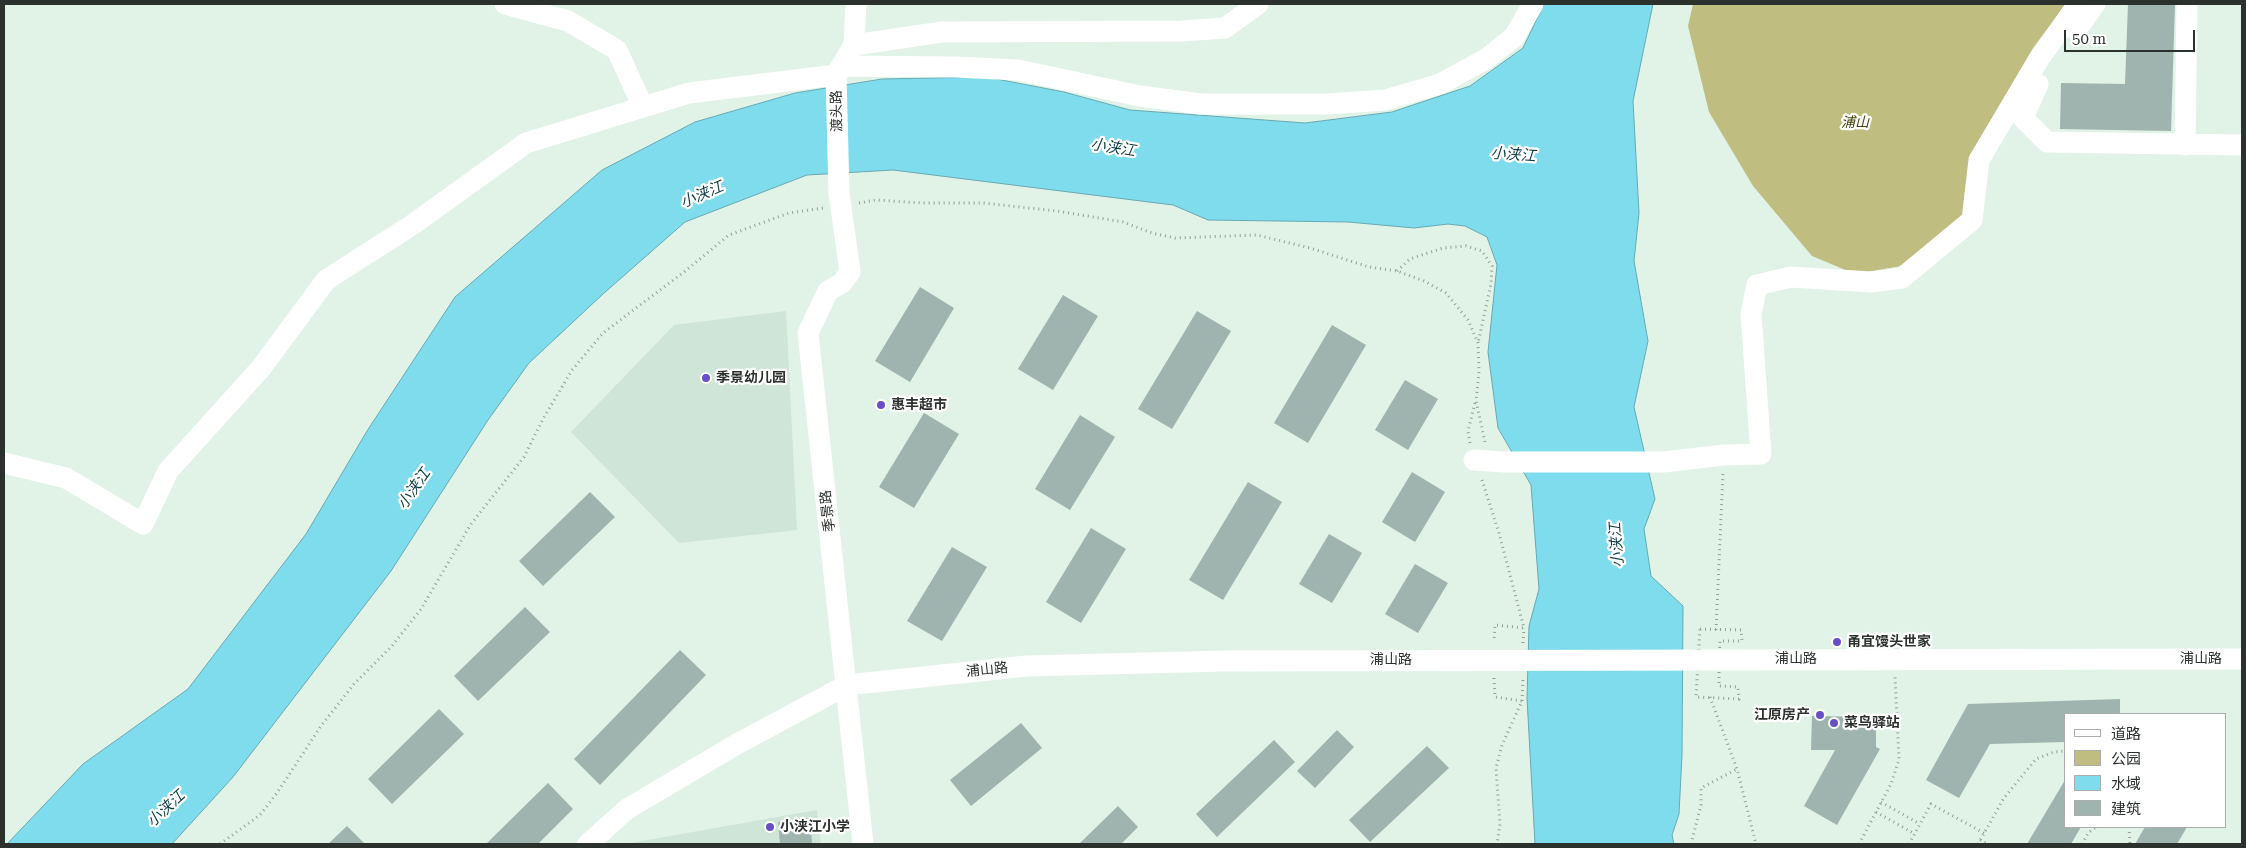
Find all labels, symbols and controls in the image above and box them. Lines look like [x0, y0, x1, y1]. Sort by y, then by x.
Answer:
scale bar [2066, 20, 2197, 52]
text: 50 m [2072, 30, 2106, 48]
street label: 渡头路 [828, 90, 846, 132]
park label: 浦山 [1841, 115, 1869, 131]
water label: 小浃江 [1089, 136, 1137, 160]
water label: 小浃江 [1490, 144, 1536, 166]
water label: 小浃江 [678, 178, 726, 212]
place label: 季景幼儿园 [716, 370, 786, 386]
marker: 季景幼儿园 [700, 372, 712, 384]
place label: 惠丰超市 [891, 397, 947, 413]
marker: 惠丰超市 [875, 399, 887, 411]
water label: 小浃江 [394, 465, 434, 513]
street label: 季景路 [817, 489, 839, 533]
water label: 小浃江 [1606, 522, 1628, 568]
place label: 甬宜馒头世家 [1847, 634, 1931, 650]
marker: 甬宜馒头世家 [1831, 636, 1843, 648]
street label: 浦山路 [1775, 651, 1817, 667]
street label: 浦山路 [2180, 651, 2222, 667]
street label: 浦山路 [1370, 652, 1412, 668]
street label: 浦山路 [965, 659, 1009, 681]
place label: 江原房产 [1754, 707, 1810, 723]
marker: 江原房产 [1814, 709, 1826, 721]
legend [2064, 713, 2226, 828]
place label: 菜鸟驿站 [1844, 715, 1900, 731]
marker: 菜鸟驿站 [1828, 717, 1840, 729]
text: 道路 [2111, 725, 2141, 743]
text: 公园 [2111, 750, 2141, 768]
text: 水域 [2111, 775, 2141, 793]
water label: 小浃江 [143, 787, 189, 831]
text: 建筑 [2111, 800, 2141, 818]
place label: 小浃江小学 [780, 819, 850, 835]
marker: 小浃江小学 [764, 821, 776, 833]

